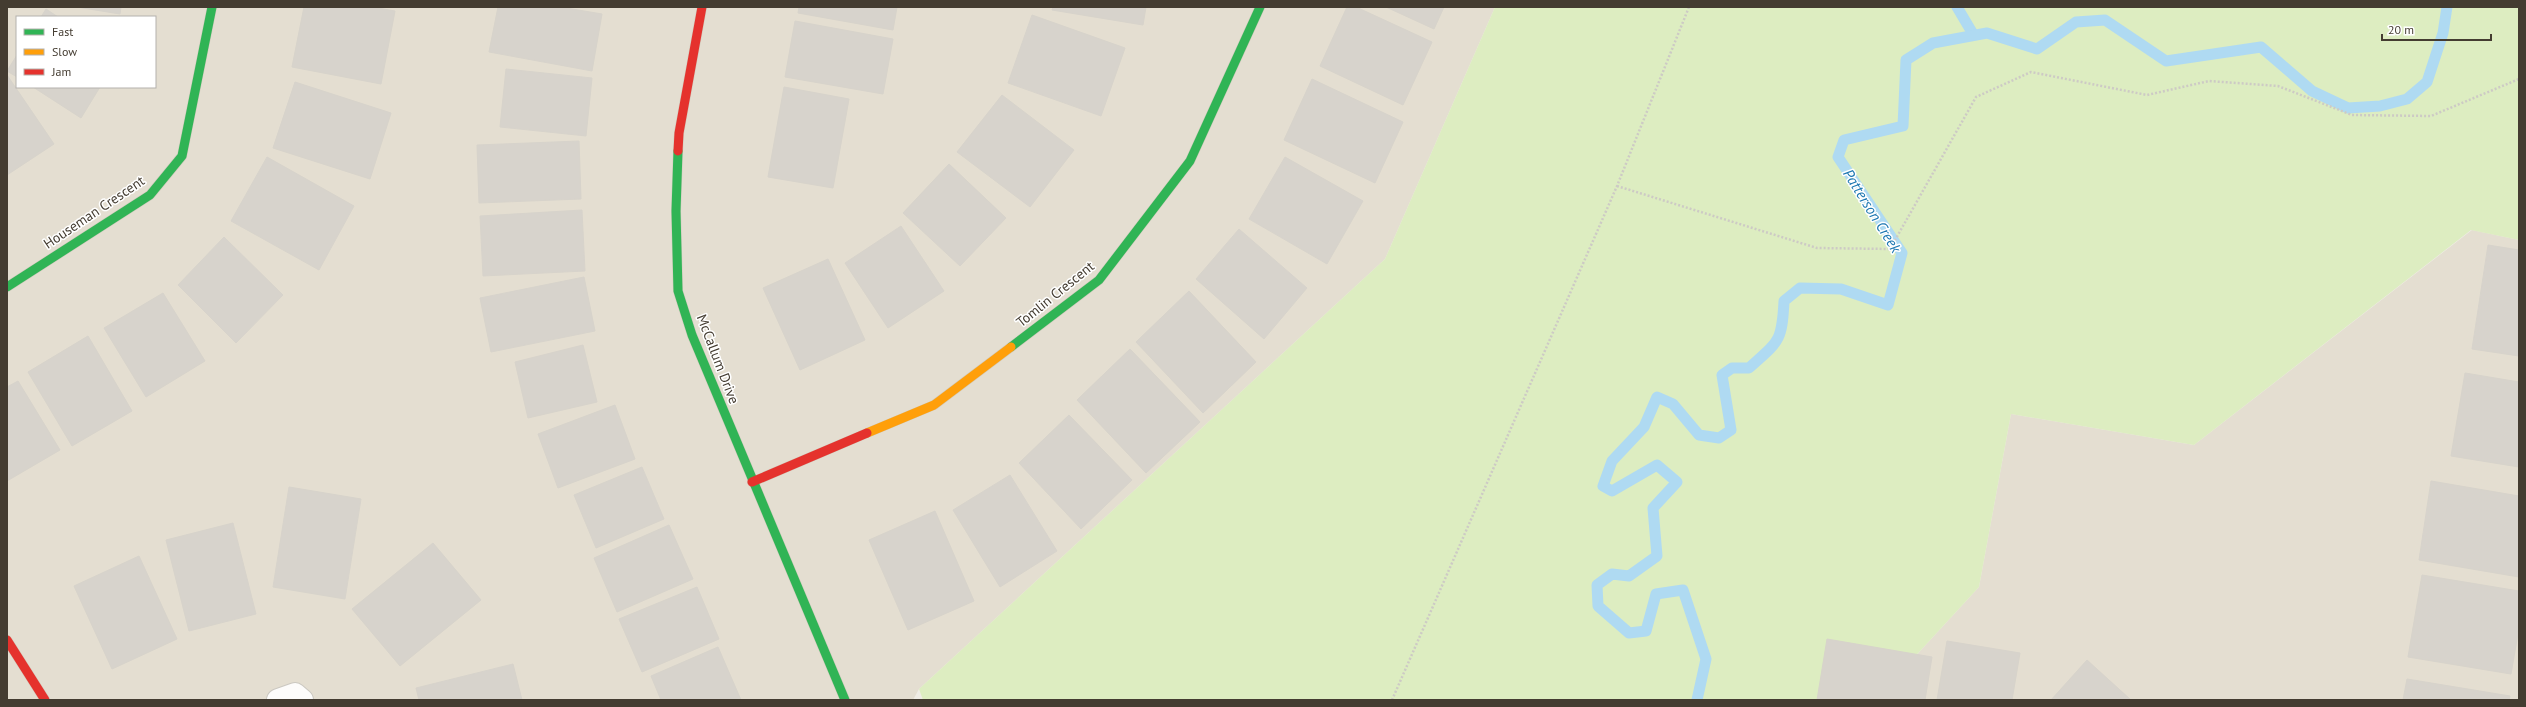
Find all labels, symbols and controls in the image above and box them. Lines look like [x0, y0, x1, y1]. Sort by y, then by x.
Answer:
legend [16, 16, 156, 88]
scale bar [2382, 16, 2491, 42]
text: 20 m [2388, 22, 2414, 37]
text: Fast [52, 24, 73, 39]
text: Slow [52, 44, 77, 59]
text: Jam [51, 64, 71, 79]
water label: Patterson Creek [1839, 165, 1906, 257]
street label: Houseman Crescent [40, 171, 148, 253]
street label: Tomlin Crescent [1012, 257, 1098, 331]
street label: McCallum Drive [693, 312, 743, 406]

